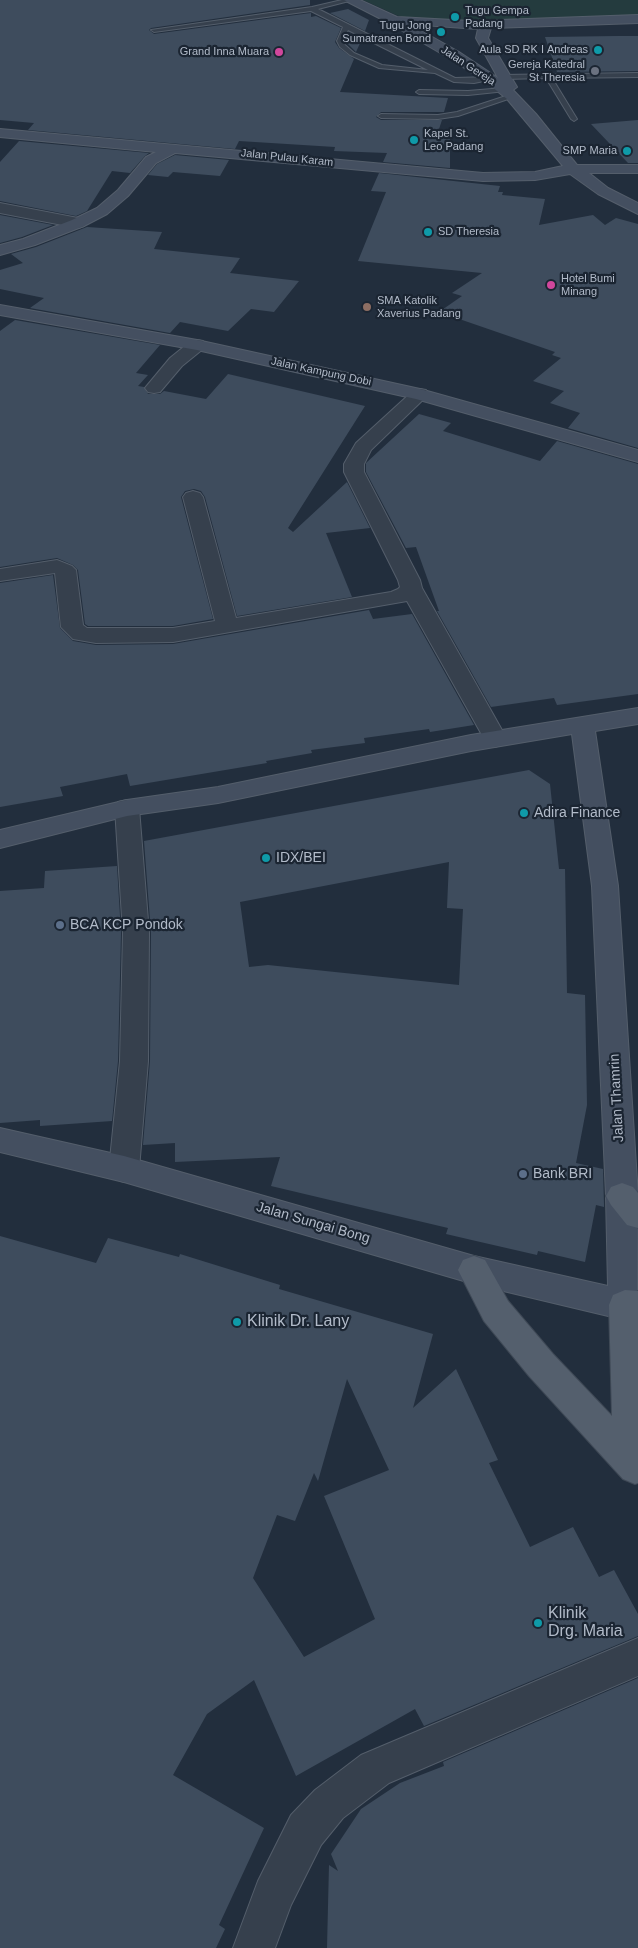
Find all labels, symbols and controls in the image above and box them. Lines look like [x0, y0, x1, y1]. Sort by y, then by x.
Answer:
place label: Tugu Gempa Padang [465, 4, 529, 30]
marker: Tugu Gempa Padang [449, 11, 461, 23]
place label: Tugu Jong Sumatranen Bond [342, 19, 431, 45]
marker: Tugu Jong Sumatranen Bond [435, 26, 447, 38]
street label: Jalan Gereja [438, 43, 498, 89]
place label: Aula SD RK I Andreas [479, 43, 588, 57]
marker: Aula SD RK I Andreas [592, 44, 604, 56]
place label: Grand Inna Muara [180, 45, 269, 59]
marker: Grand Inna Muara [273, 46, 285, 58]
place label: Gereja Katedral St Theresia [508, 58, 585, 84]
marker: Gereja Katedral St Theresia [589, 65, 601, 77]
place label: Kapel St. Leo Padang [424, 127, 483, 153]
marker: Kapel St. Leo Padang [408, 134, 420, 146]
place label: SMP Maria [563, 144, 617, 158]
marker: SMP Maria [621, 145, 633, 157]
street label: Jalan Pulau Karam [240, 147, 334, 169]
place label: SD Theresia [438, 225, 499, 239]
marker: SD Theresia [422, 226, 434, 238]
place label: Hotel Bumi Minang [561, 272, 615, 298]
marker: Hotel Bumi Minang [545, 279, 557, 291]
place label: SMA Katolik Xaverius Padang [377, 294, 461, 320]
marker: SMA Katolik Xaverius Padang [361, 301, 373, 313]
street label: Jalan Kampung Dobi [270, 355, 372, 389]
place label: Adira Finance [534, 805, 620, 821]
marker: Adira Finance [518, 807, 530, 819]
place label: IDX/BEI [276, 850, 326, 866]
marker: IDX/BEI [260, 852, 272, 864]
place label: BCA KCP Pondok [70, 917, 183, 933]
marker: BCA KCP Pondok [54, 919, 66, 931]
street label: Jalan Thamrin [606, 1053, 628, 1143]
place label: Bank BRI [533, 1166, 592, 1182]
marker: Bank BRI [517, 1168, 529, 1180]
street label: Jalan Sungai Bong [254, 1199, 372, 1247]
place label: Klinik Dr. Lany [247, 1312, 349, 1332]
marker: Klinik Dr. Lany [231, 1316, 243, 1328]
place label: Klinik Drg. Maria [548, 1604, 623, 1642]
marker: Klinik Drg. Maria [532, 1617, 544, 1629]

